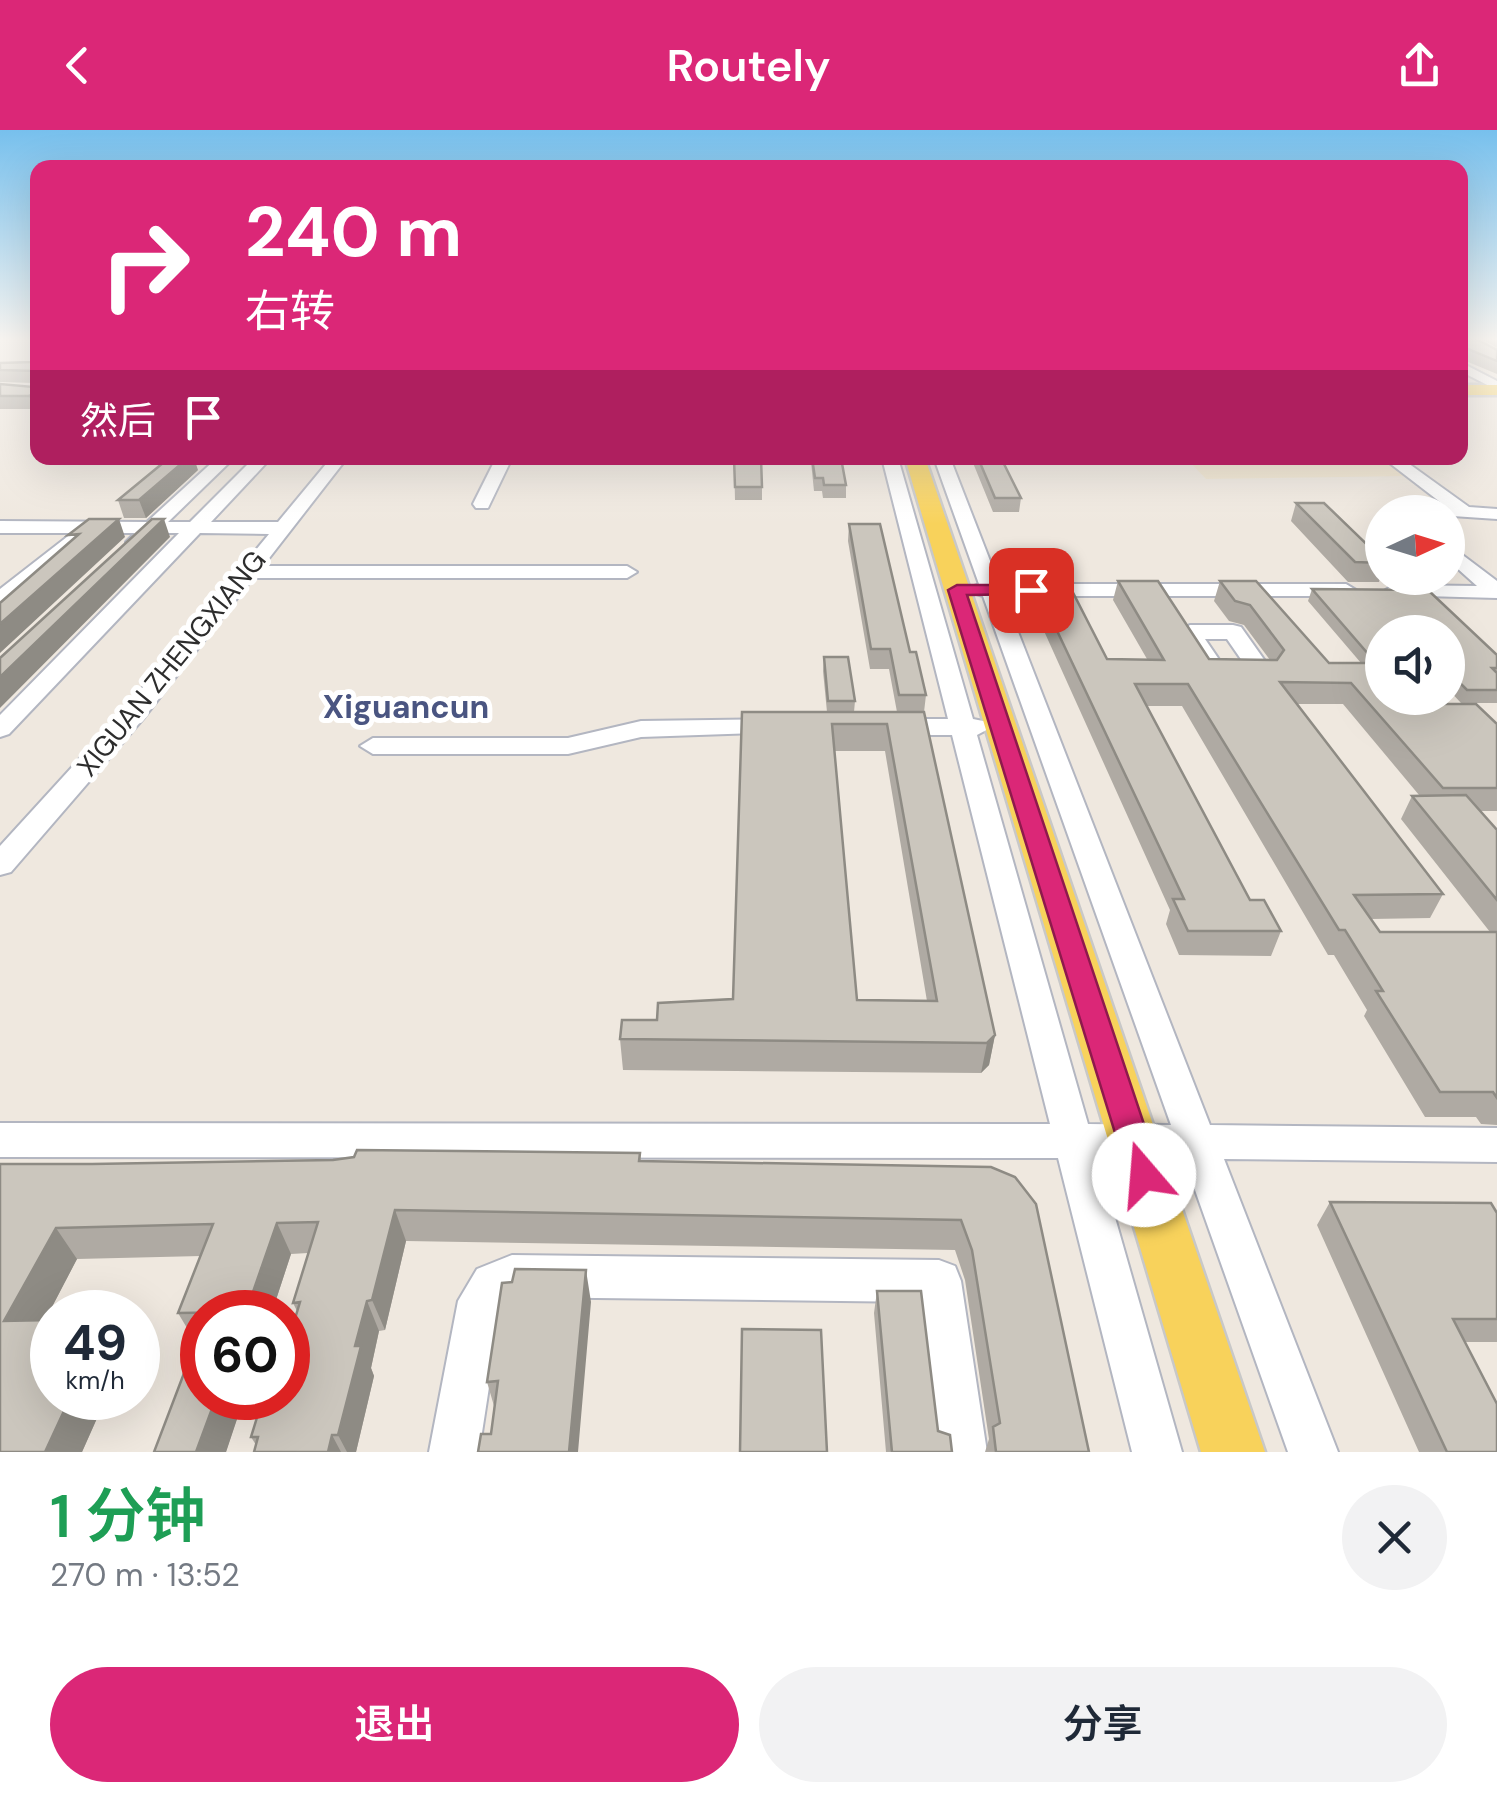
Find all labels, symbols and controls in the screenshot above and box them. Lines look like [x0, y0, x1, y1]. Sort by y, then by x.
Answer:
text: Routely [667, 36, 830, 95]
icon: back [50, 38, 105, 93]
icon: share [1392, 38, 1447, 93]
text: 240 m [245, 187, 462, 278]
icon: right [80, 200, 210, 330]
text: 右转 [245, 282, 335, 341]
icon: arrive [176, 390, 231, 445]
text: 然后 [80, 396, 156, 446]
north arrow [1365, 495, 1465, 595]
map controls [1365, 495, 1465, 715]
street label: XIGUAN ZHENGXIANG [69, 543, 274, 784]
pin [989, 548, 1074, 633]
icon: arrive [1004, 563, 1059, 618]
button: sound [1365, 615, 1465, 715]
district label: Xiguancun [323, 686, 489, 728]
position arrow [1092, 1123, 1196, 1227]
speed limit sign: 60 [180, 1290, 310, 1420]
text: 49 [63, 1310, 127, 1376]
text: km/h [65, 1364, 125, 1397]
text: 1 分钟 [50, 1477, 206, 1556]
button: close [1342, 1485, 1447, 1590]
text: 270 m · 13:52 [50, 1554, 240, 1596]
button: 退出 [50, 1667, 739, 1782]
button: 分享 [759, 1667, 1447, 1782]

